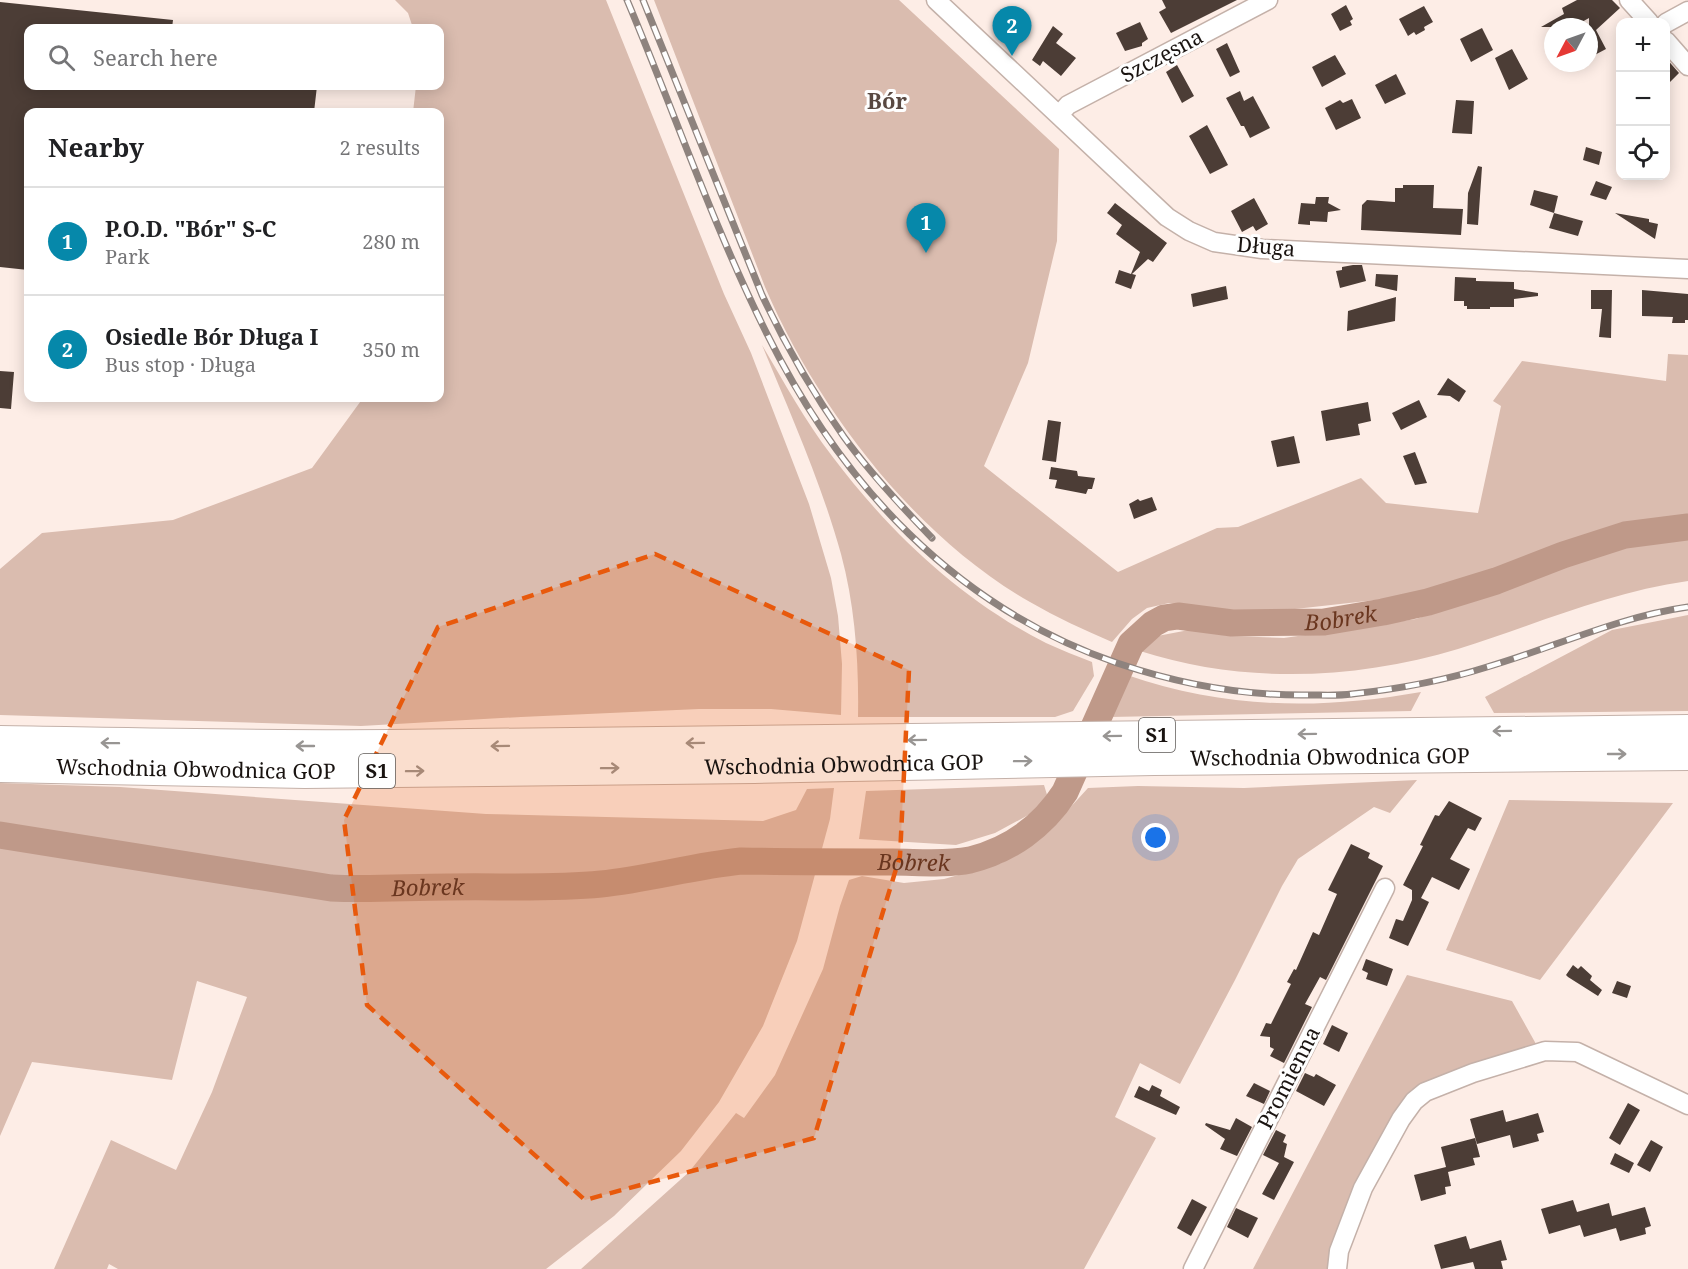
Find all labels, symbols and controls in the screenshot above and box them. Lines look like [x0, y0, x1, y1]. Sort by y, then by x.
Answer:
pin: 2 [992, 7, 1032, 56]
north arrow [1544, 18, 1598, 72]
map controls [1616, 18, 1670, 180]
button: + [1616, 18, 1670, 72]
street label: Szczęsna [1116, 22, 1208, 88]
search box [24, 24, 444, 90]
icon: search [45, 41, 78, 74]
text: Search here [93, 42, 218, 72]
button: − [1616, 72, 1670, 126]
district label: Bór [867, 85, 907, 115]
button: locate [1616, 126, 1670, 180]
text: Nearby [48, 129, 144, 165]
text: 2 results [340, 134, 420, 161]
pin: 1 [906, 204, 946, 253]
text: P.O.D. "Bór" S-C [105, 213, 277, 243]
text: 1 [62, 228, 73, 255]
text: 280 m [362, 228, 420, 255]
street label: Długa [1236, 230, 1296, 263]
text: Park [105, 243, 149, 270]
text: Osiedle Bór Długa I [105, 321, 318, 351]
text: 2 [62, 336, 73, 363]
text: 350 m [362, 336, 420, 363]
text: Bus stop · Długa [105, 351, 256, 378]
water label: Bobrek [1304, 597, 1380, 637]
road number: S1 [1139, 718, 1175, 752]
one-way arrow [1492, 726, 1512, 737]
one-way arrow [1297, 728, 1317, 739]
one-way arrow [1102, 730, 1122, 742]
one-way arrow [907, 734, 927, 745]
one-way arrow [100, 737, 120, 749]
one-way arrow [685, 738, 705, 749]
one-way arrow [295, 740, 315, 752]
one-way arrow [490, 740, 510, 751]
street label: Wschodnia Obwodnica GOP [1190, 741, 1470, 772]
street label: Wschodnia Obwodnica GOP [704, 747, 984, 781]
one-way arrow [1607, 748, 1627, 760]
street label: Wschodnia Obwodnica GOP [56, 752, 336, 785]
road number: S1 [359, 754, 395, 788]
one-way arrow [1012, 756, 1032, 767]
one-way arrow [600, 763, 620, 774]
one-way arrow [405, 765, 425, 777]
your location [1141, 823, 1170, 852]
water label: Bobrek [876, 846, 952, 877]
water label: Bobrek [390, 871, 466, 902]
street label: Promienna [1250, 1022, 1326, 1134]

